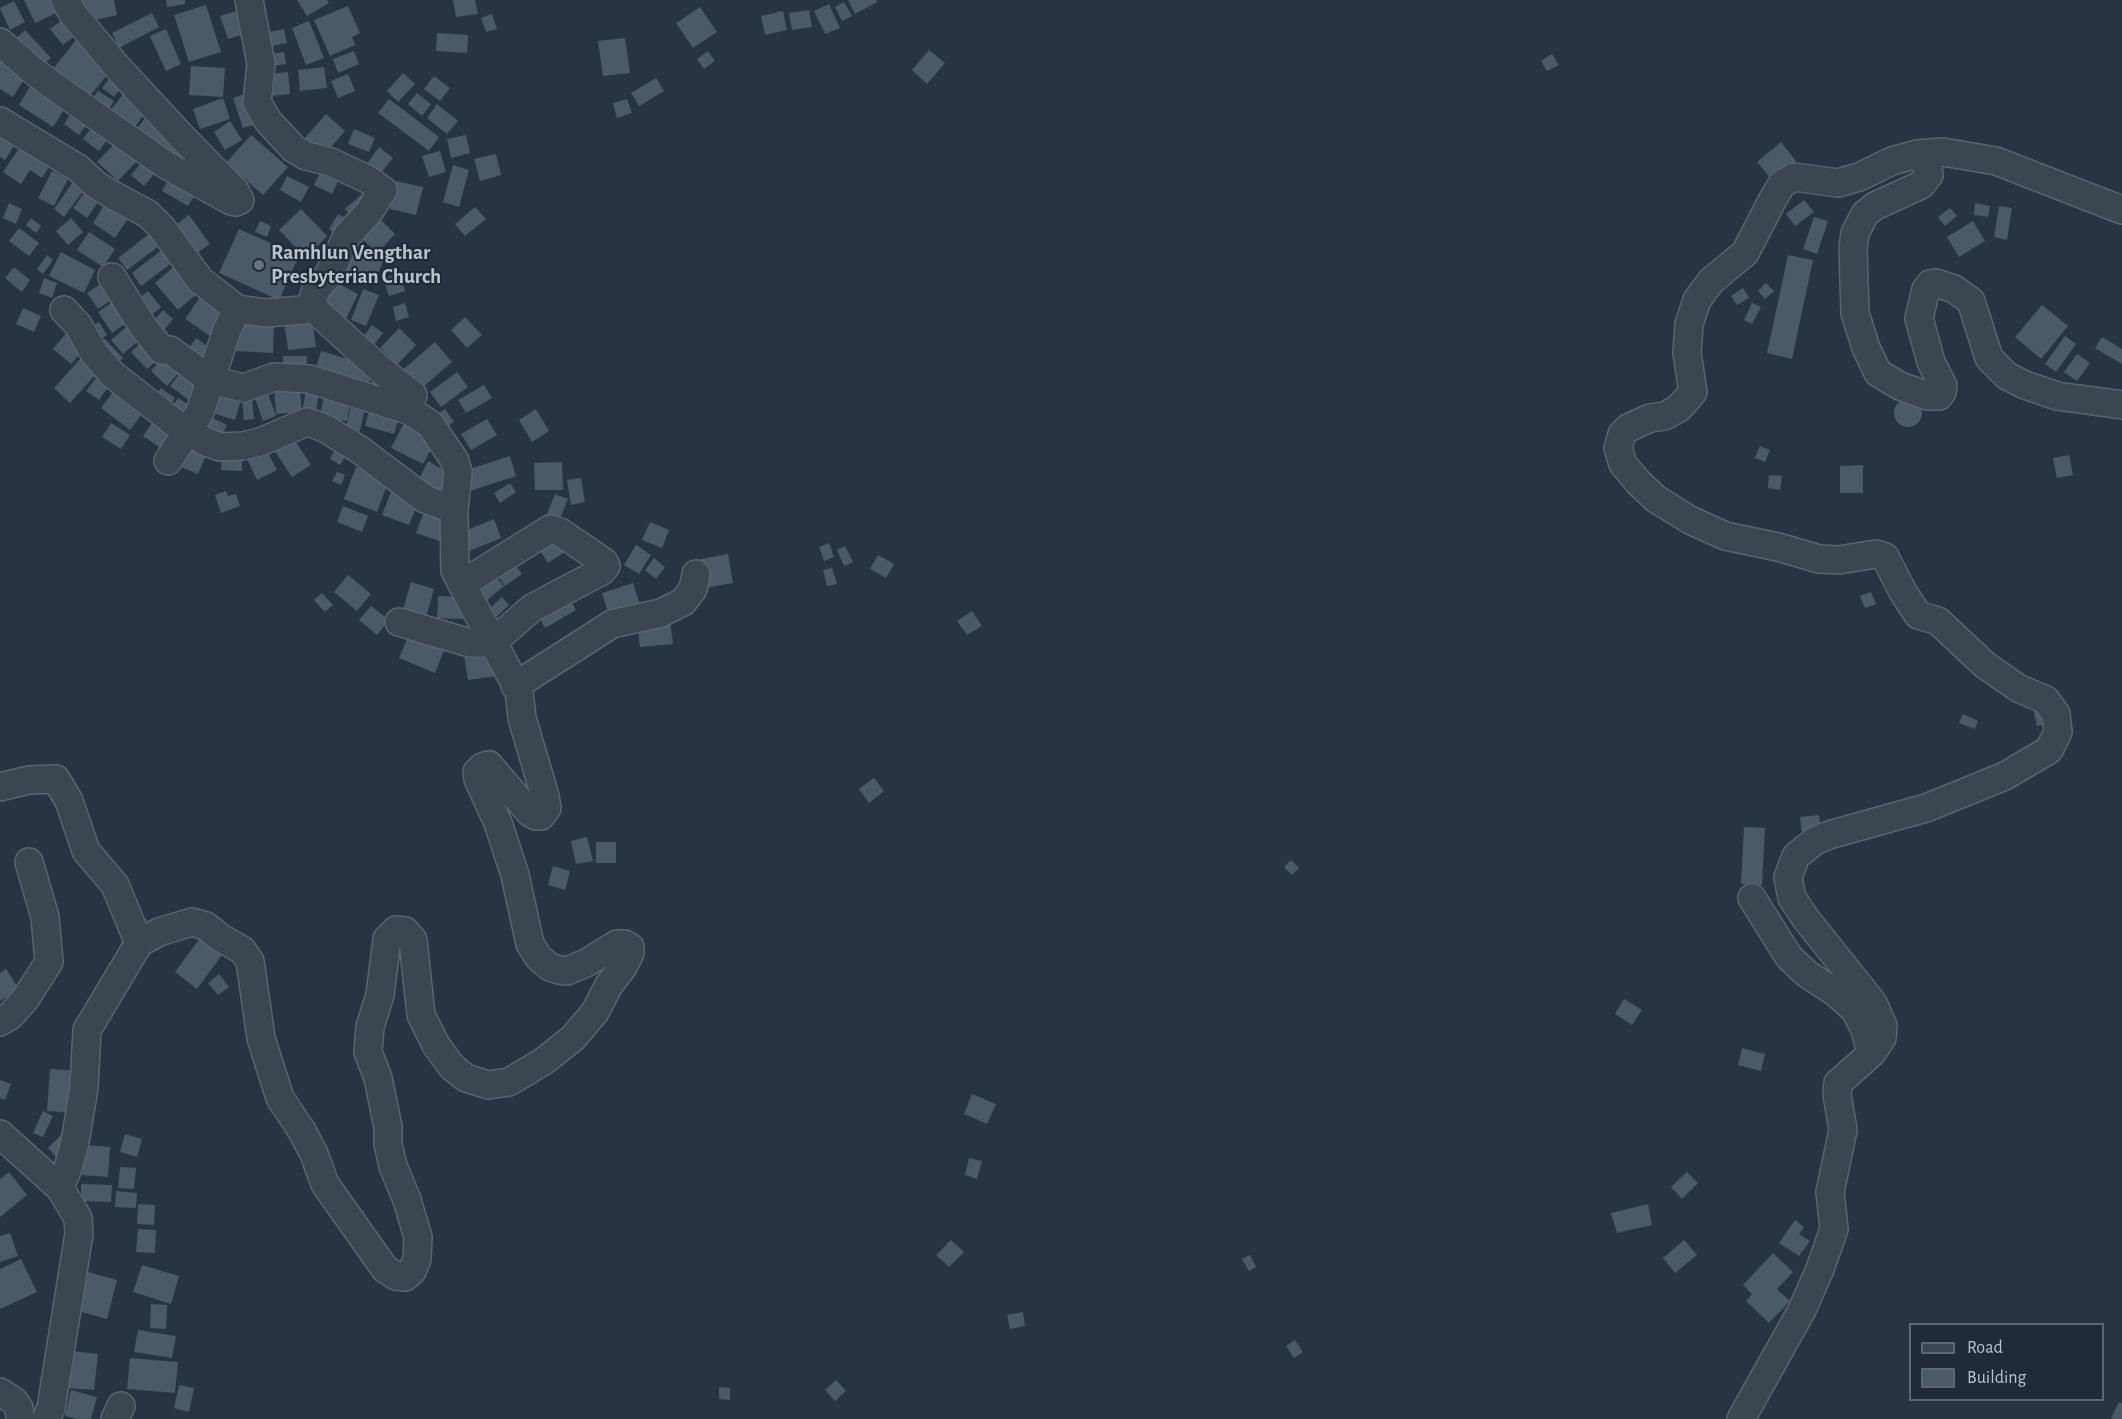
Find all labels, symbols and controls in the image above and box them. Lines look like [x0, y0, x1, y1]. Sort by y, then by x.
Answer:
place label: Ramhlun Vengthar Presbyterian Church [271, 240, 441, 290]
marker: Ramhlun Vengthar Presbyterian Church [252, 258, 266, 272]
legend [1909, 1323, 2104, 1401]
text: Road [1967, 1339, 2003, 1357]
text: Building [1967, 1369, 2026, 1387]

